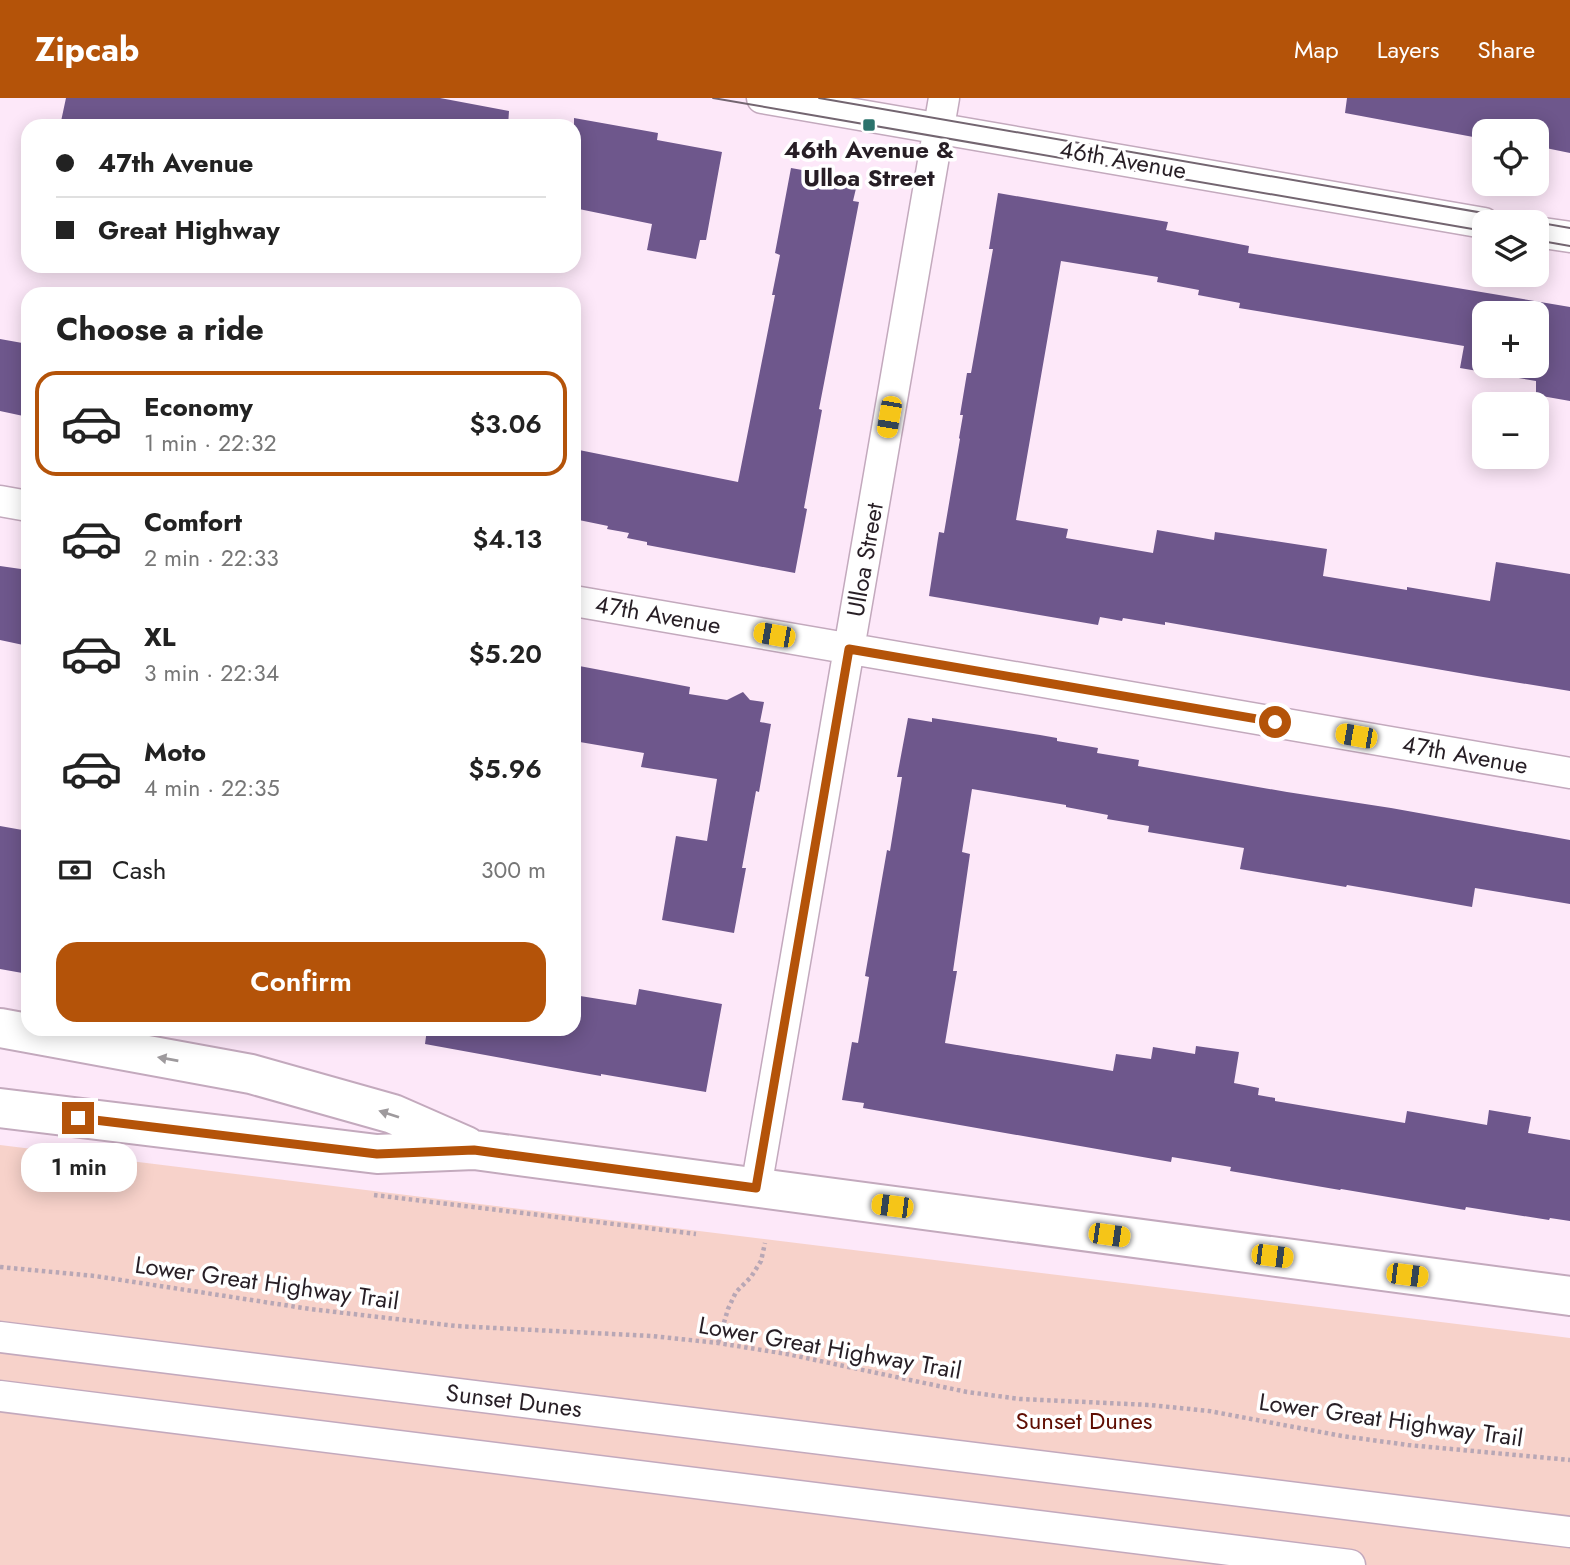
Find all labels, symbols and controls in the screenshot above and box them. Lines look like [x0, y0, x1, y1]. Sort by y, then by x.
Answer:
text: Zipcab [35, 26, 139, 73]
text: Map [1294, 32, 1339, 67]
text: Layers [1377, 32, 1439, 67]
text: Share [1477, 32, 1535, 67]
marker: 46th Avenue & Ulloa Street [861, 117, 877, 133]
map controls [1472, 119, 1549, 469]
button: locate [1472, 119, 1549, 196]
street label: 46th Avenue [1057, 131, 1189, 188]
place label: 46th Avenue & Ulloa Street [784, 132, 954, 195]
text: 47th Avenue [98, 144, 254, 182]
button: layers [1472, 210, 1549, 287]
text: Great Highway [98, 211, 280, 249]
button: + [1472, 301, 1549, 378]
text: Choose a ride [56, 306, 264, 352]
text: Economy [144, 388, 253, 426]
icon: car [60, 392, 123, 455]
button: − [1472, 392, 1549, 469]
car [876, 394, 903, 440]
text: $3.06 [469, 405, 542, 443]
text: 1 min · 22:32 [144, 426, 277, 460]
street label: Ulloa Street [837, 500, 892, 620]
text: Comfort [144, 503, 242, 541]
icon: car [60, 507, 123, 570]
text: $4.13 [472, 520, 542, 558]
text: 2 min · 22:33 [144, 541, 279, 575]
street label: 47th Avenue [593, 586, 724, 643]
text: XL [144, 618, 176, 656]
car [752, 621, 797, 649]
icon: car [60, 622, 123, 685]
text: $5.20 [469, 635, 542, 673]
text: 3 min · 22:34 [144, 656, 279, 690]
route start [1259, 706, 1291, 738]
car [1334, 722, 1379, 750]
street label: 47th Avenue [1400, 726, 1531, 783]
text: Moto [144, 733, 206, 771]
icon: car [60, 737, 123, 800]
text: $5.96 [469, 750, 542, 788]
text: 4 min · 22:35 [144, 771, 280, 805]
icon: cash [56, 851, 94, 889]
text: Cash [112, 851, 166, 889]
text: 300 m [481, 853, 546, 887]
button: Confirm [56, 942, 546, 1022]
one-way arrow [157, 1053, 179, 1064]
route end [62, 1102, 94, 1134]
one-way arrow [378, 1108, 399, 1118]
callout: 1 min [20, 1142, 136, 1192]
text: 1 min [51, 1150, 107, 1184]
car [870, 1193, 915, 1219]
car [1087, 1222, 1132, 1248]
car [1250, 1243, 1295, 1269]
street label: Lower Great Highway Trail [133, 1247, 401, 1318]
car [1385, 1262, 1430, 1288]
street label: Lower Great Highway Trail [696, 1307, 964, 1388]
street label: Sunset Dunes [444, 1375, 584, 1426]
street label: Lower Great Highway Trail [1257, 1384, 1525, 1455]
park label: Sunset Dunes [1016, 1403, 1152, 1438]

